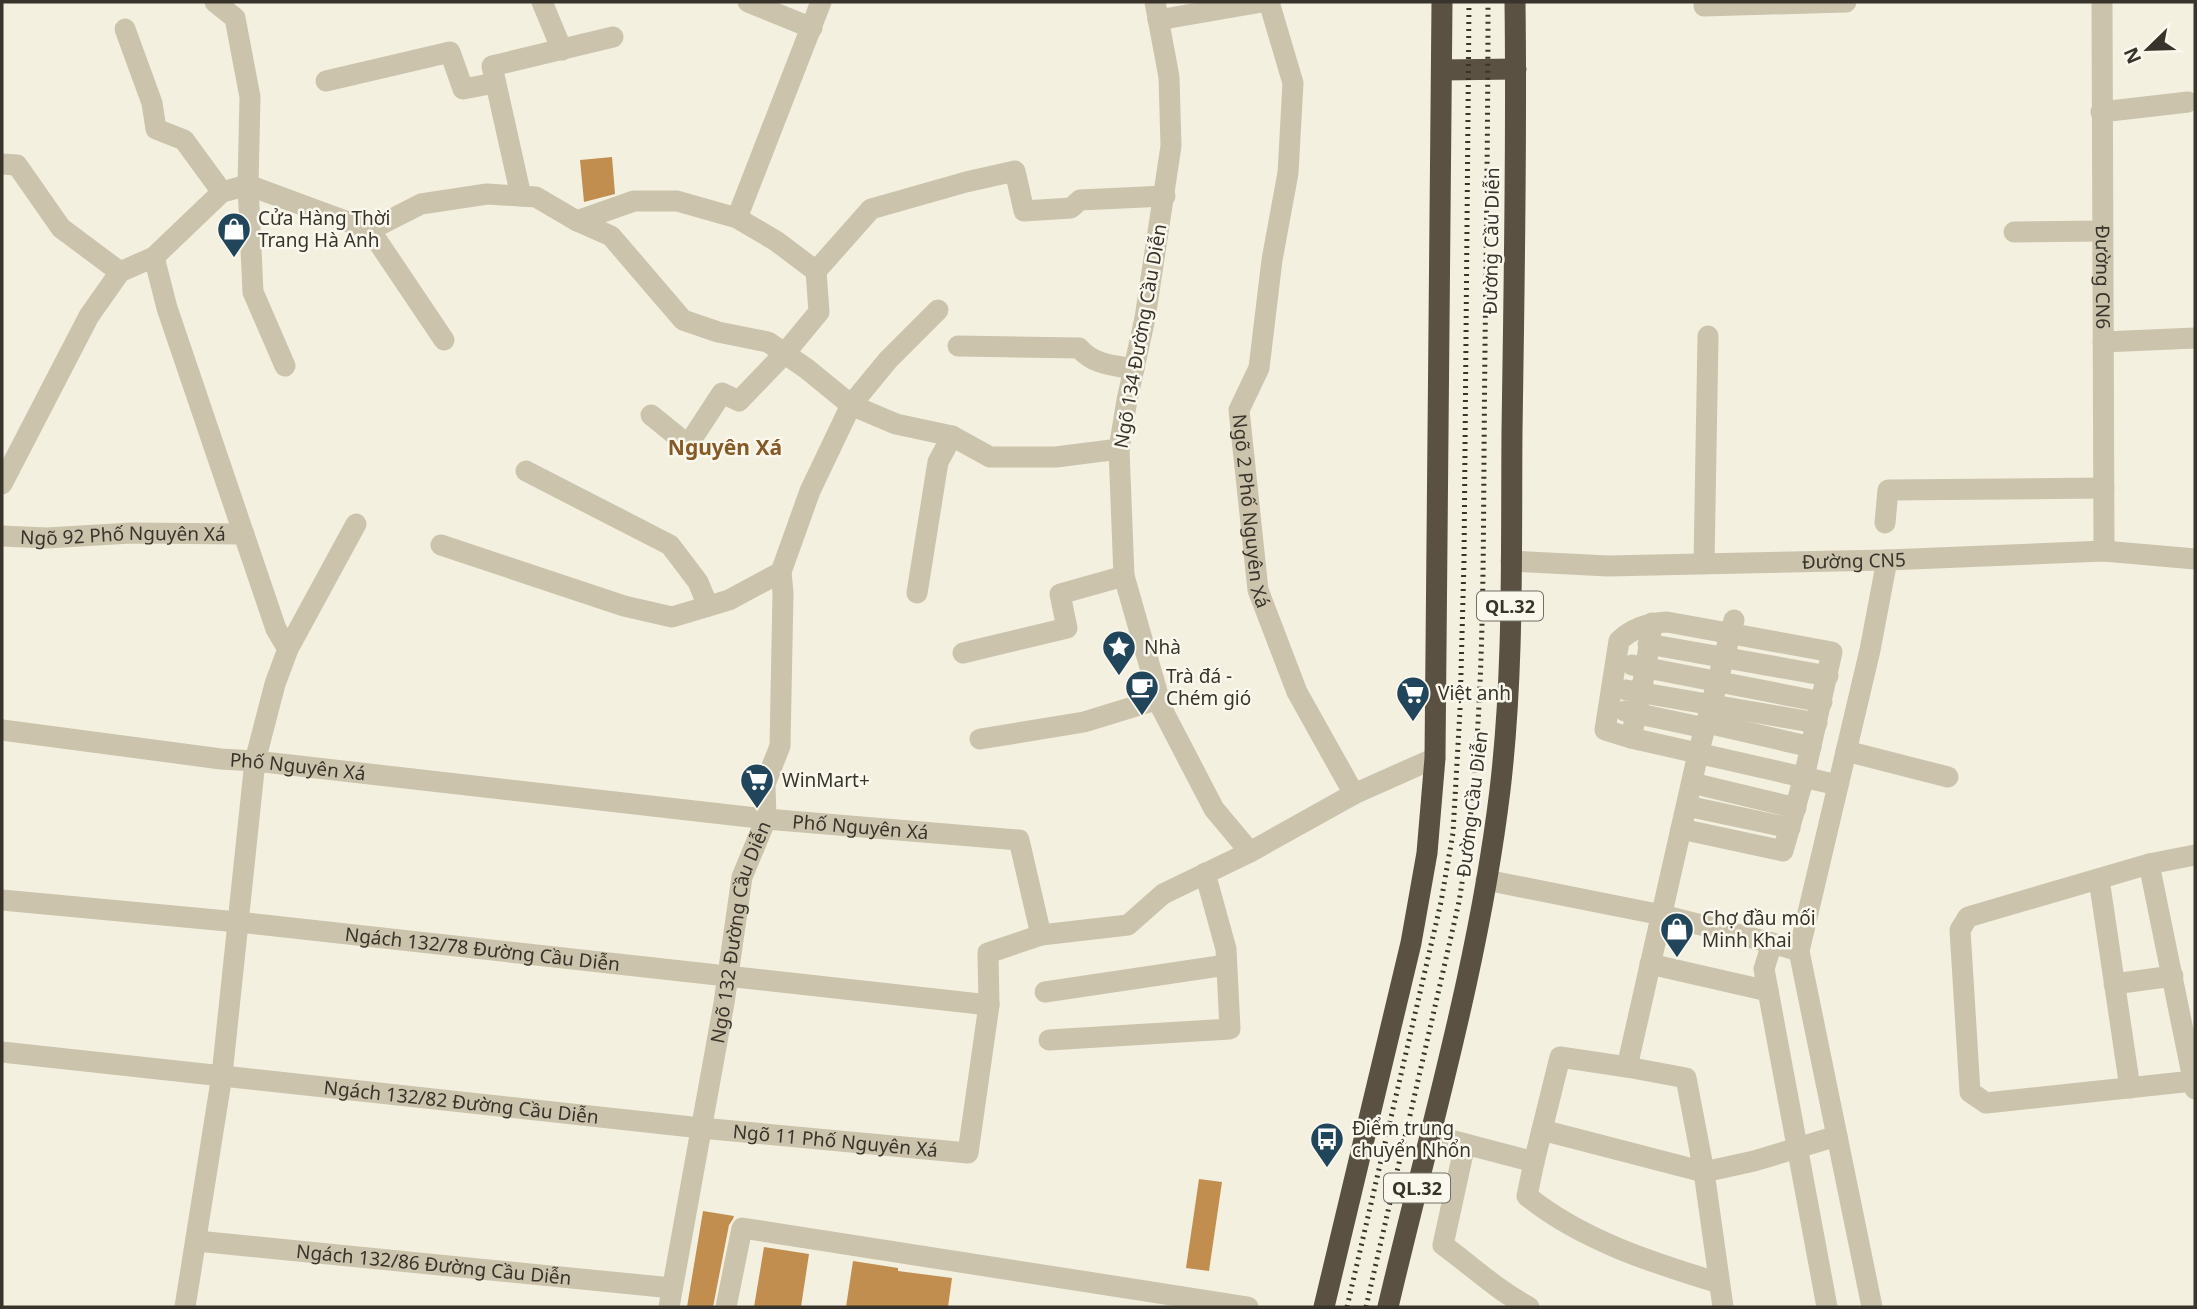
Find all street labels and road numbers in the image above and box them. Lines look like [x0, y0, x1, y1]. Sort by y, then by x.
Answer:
street label: Đường Cầu Diễn [1477, 167, 1505, 315]
street label: Ngõ 134 Đường Cầu Diễn [1107, 222, 1173, 450]
street label: Đường CN6 [2090, 225, 2116, 329]
street label: Ngõ 2 Phố Nguyên Xá [1227, 413, 1277, 612]
street label: Ngõ 92 Phố Nguyên Xá [19, 520, 226, 551]
street label: Đường CN5 [1801, 546, 1906, 575]
road number: QL.32 [1477, 592, 1543, 620]
street label: Đường Cầu Diễn [1450, 729, 1494, 879]
street label: Phố Nguyên Xá [229, 747, 367, 786]
street label: Phố Nguyên Xá [791, 808, 930, 845]
street label: Ngõ 132 Đường Cầu Diễn [704, 817, 777, 1045]
street label: Ngách 132/78 Đường Cầu Diễn [344, 921, 621, 977]
street label: Ngách 132/82 Đường Cầu Diễn [322, 1074, 600, 1130]
street label: Ngõ 11 Phố Nguyên Xá [732, 1118, 939, 1163]
road number: QL.32 [1384, 1174, 1450, 1203]
street label: Ngách 132/86 Đường Cầu Diễn [295, 1238, 573, 1291]

